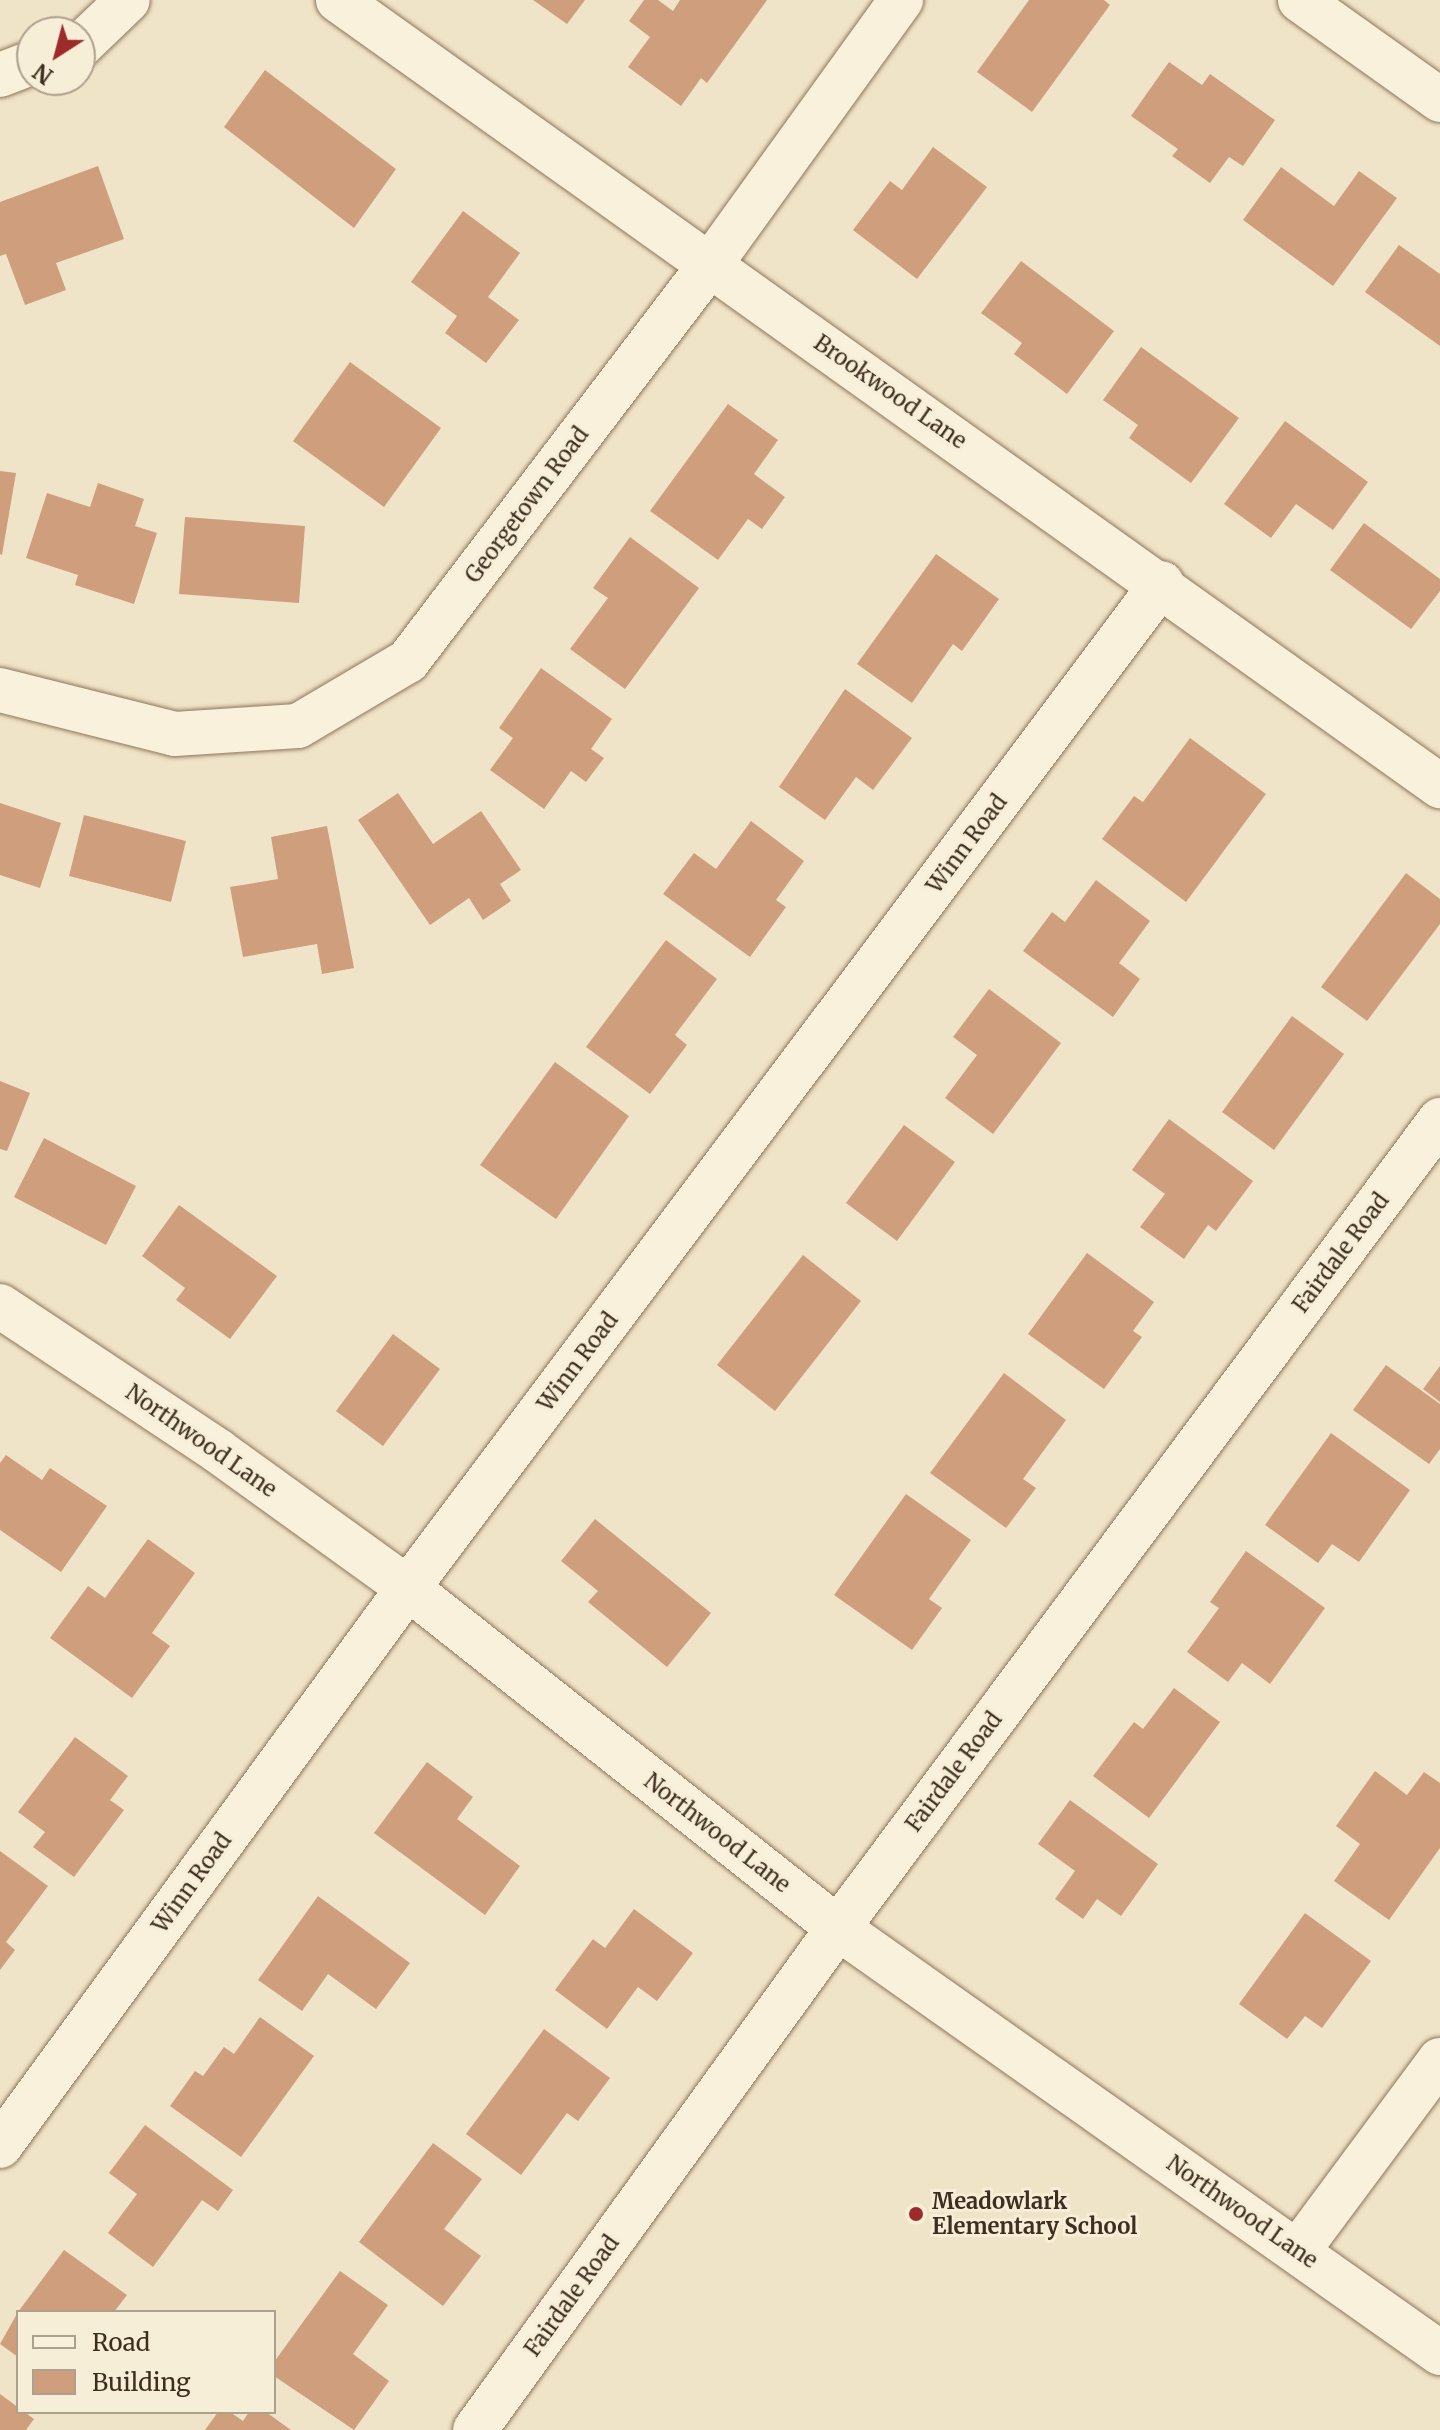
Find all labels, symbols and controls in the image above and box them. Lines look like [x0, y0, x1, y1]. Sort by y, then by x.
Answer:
north arrow [16, 16, 96, 96]
text: N [28, 57, 58, 90]
street label: Brookwood Lane [809, 330, 971, 454]
street label: Georgetown Road [460, 422, 594, 588]
street label: Winn Road [921, 789, 1013, 899]
street label: Fairdale Road [1287, 1188, 1395, 1318]
street label: Winn Road [532, 1307, 624, 1417]
street label: Northwood Lane [121, 1379, 281, 1503]
street label: Fairdale Road [900, 1707, 1008, 1837]
street label: Northwood Lane [639, 1768, 795, 1898]
street label: Winn Road [147, 1828, 237, 1938]
street label: Northwood Lane [1162, 2150, 1322, 2274]
place label: Meadowlark Elementary School [932, 2188, 1137, 2240]
marker: Meadowlark Elementary School [907, 2205, 925, 2223]
street label: Fairdale Road [519, 2230, 625, 2362]
legend [16, 2310, 276, 2414]
text: Road [92, 2327, 150, 2358]
text: Building [92, 2367, 191, 2398]

